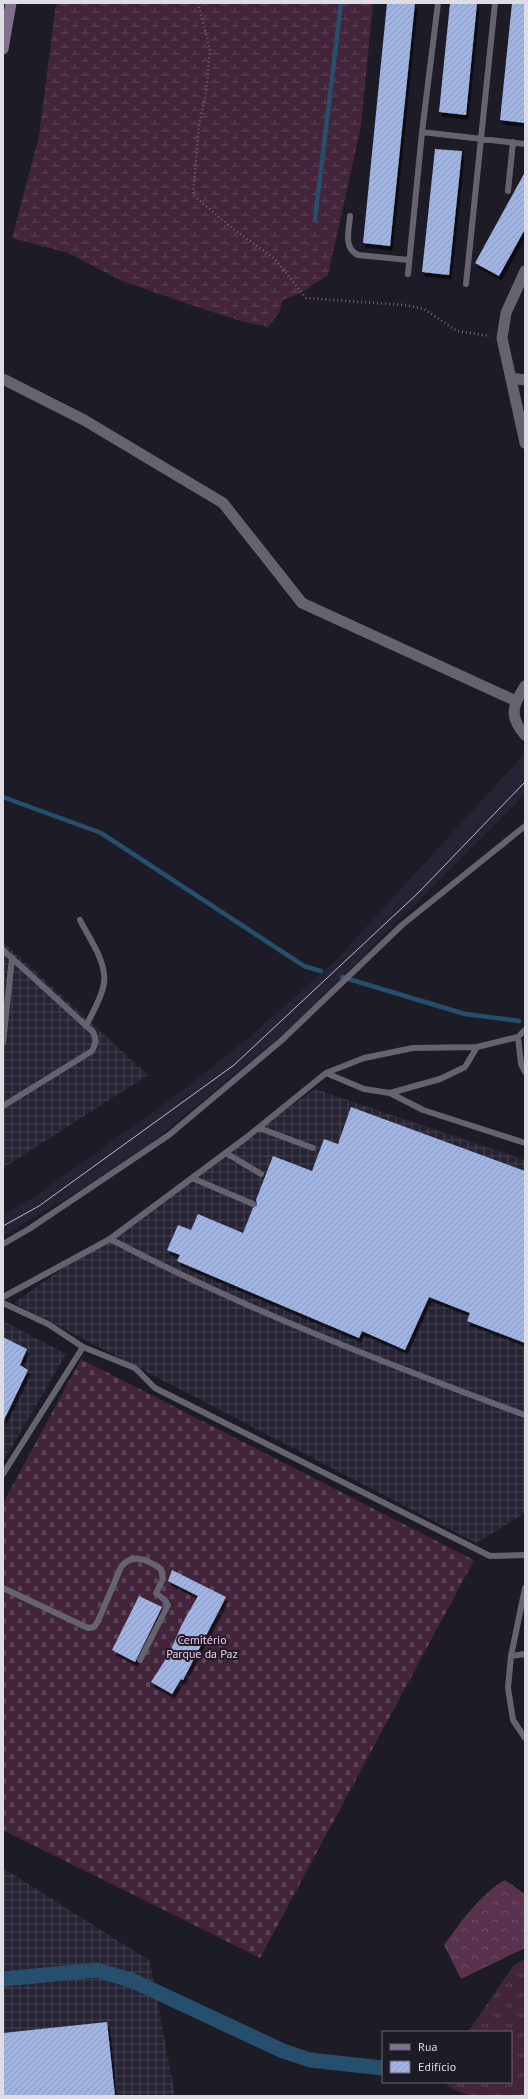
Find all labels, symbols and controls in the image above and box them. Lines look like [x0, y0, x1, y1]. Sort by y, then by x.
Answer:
park label: Cemitério Parque da Paz [166, 1632, 238, 1661]
legend [382, 2031, 512, 2083]
text: Rua [418, 2039, 437, 2054]
text: Edifício [418, 2059, 456, 2074]

